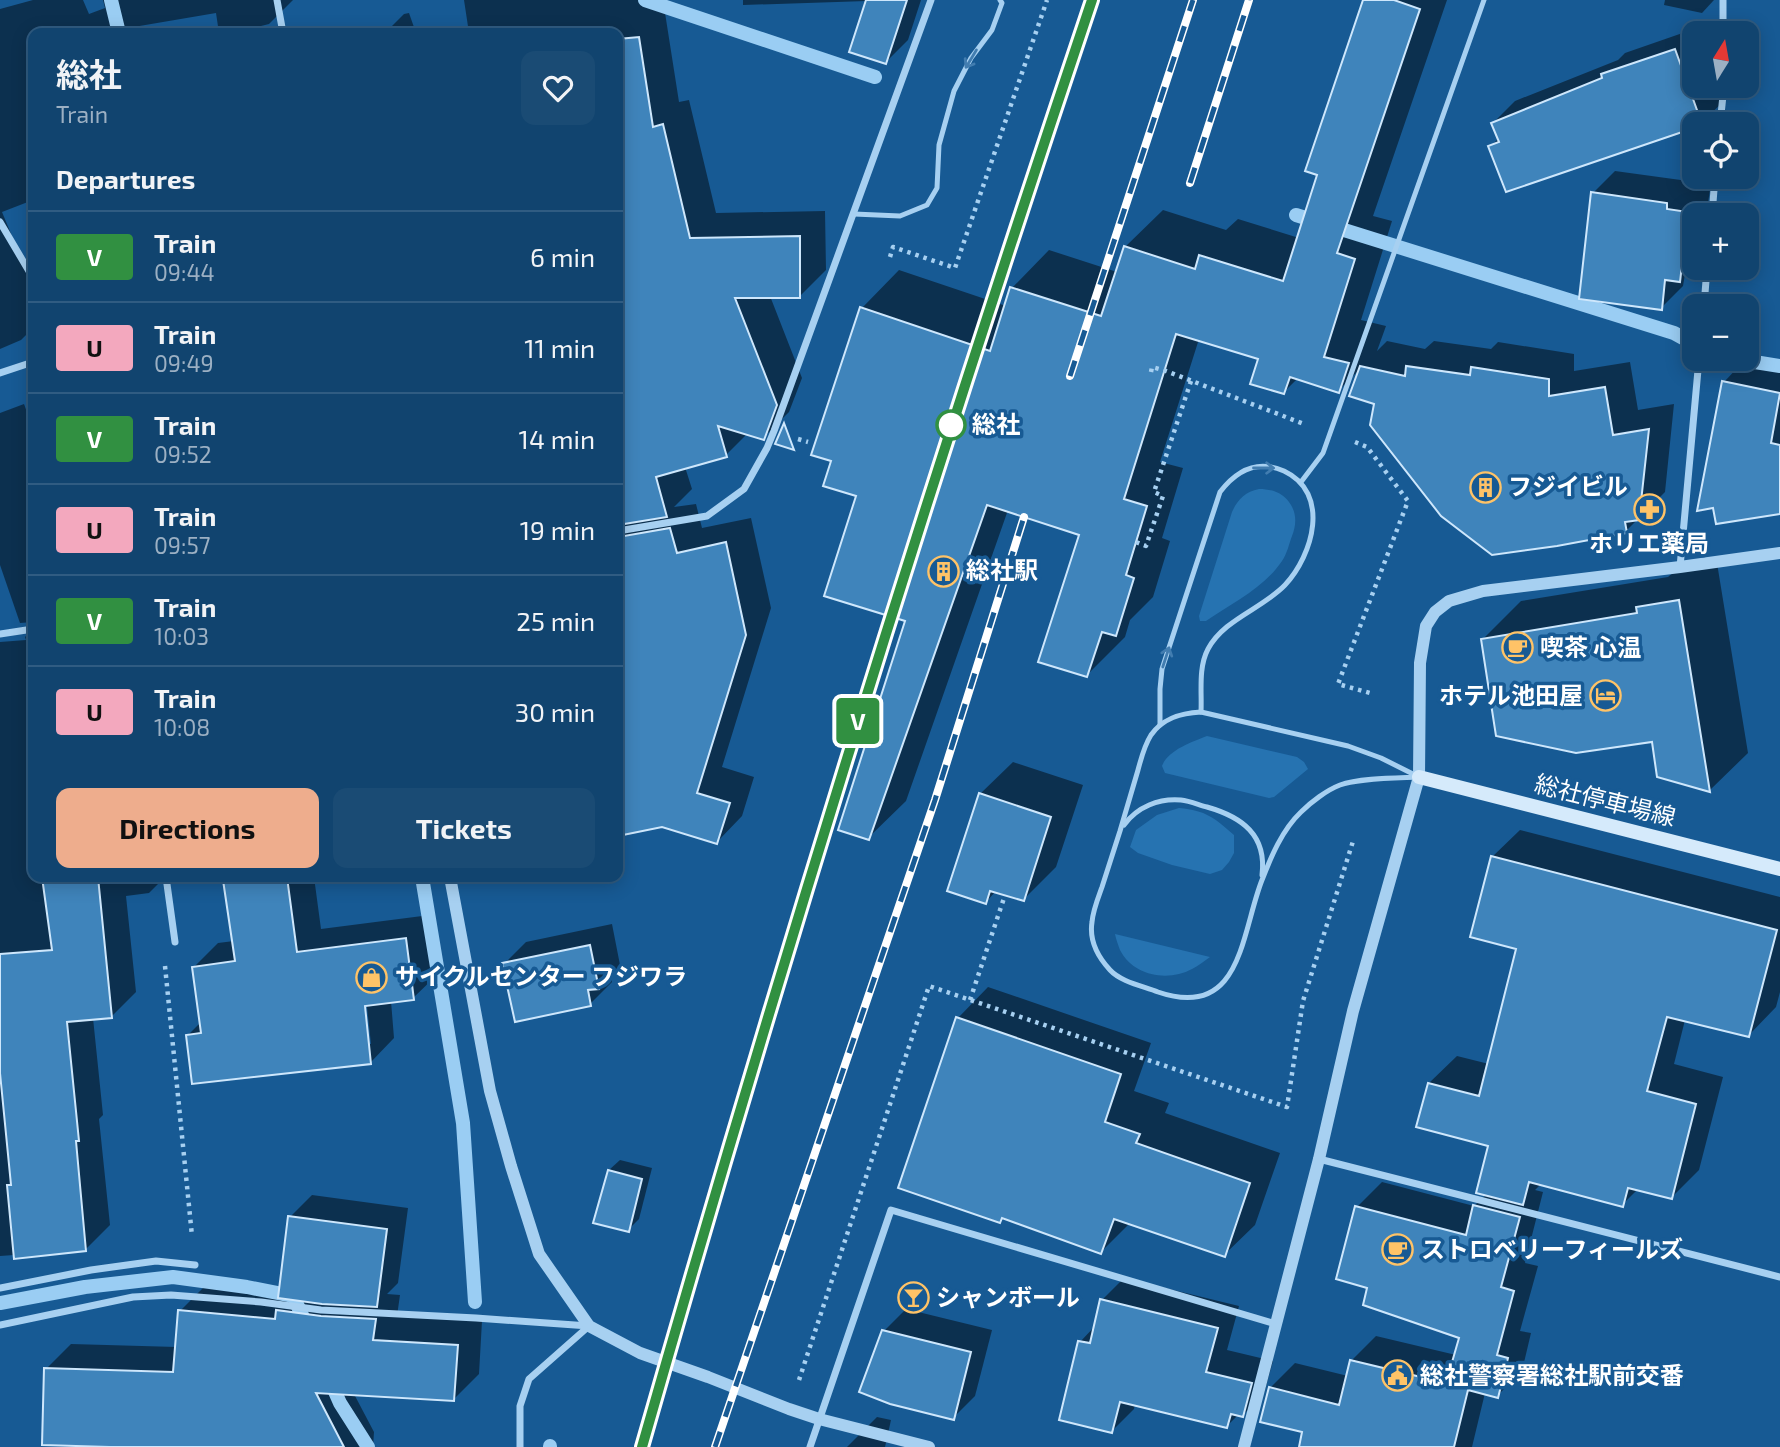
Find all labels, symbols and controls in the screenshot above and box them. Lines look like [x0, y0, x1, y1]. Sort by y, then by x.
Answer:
north arrow [1682, 21, 1759, 98]
map controls [1682, 21, 1759, 371]
one-way arrow [964, 49, 978, 69]
button: heart [521, 51, 595, 125]
text: 総社 [56, 54, 122, 94]
text: Train [56, 100, 108, 128]
button: locate [1682, 112, 1759, 189]
text: Departures [56, 163, 195, 194]
button: + [1682, 203, 1759, 280]
text: Train [154, 227, 216, 258]
text: 6 min [530, 241, 595, 272]
text: V [87, 242, 102, 271]
text: 09:44 [154, 258, 215, 286]
button: − [1682, 294, 1759, 371]
text: Train [154, 318, 216, 349]
text: 11 min [524, 332, 595, 363]
text: U [86, 333, 103, 362]
text: 09:49 [154, 349, 214, 377]
text: Train [154, 409, 216, 440]
place label: 総社 [972, 409, 1020, 438]
marker: 総社 [936, 410, 966, 440]
text: 14 min [519, 423, 595, 454]
text: V [87, 424, 102, 453]
text: 09:52 [154, 440, 212, 468]
one-way arrow [1252, 461, 1275, 475]
building icon: フジイビル [1468, 470, 1502, 504]
place label: フジイビル [1508, 471, 1628, 500]
pharmacy icon: ホリエ薬局 [1632, 493, 1666, 527]
text: Train [154, 500, 216, 531]
text: 19 min [520, 514, 595, 545]
text: U [86, 515, 103, 544]
place label: ホリエ薬局 [1589, 528, 1709, 557]
text: 09:57 [154, 531, 211, 559]
building icon: 総社駅 [926, 554, 960, 588]
place label: 総社駅 [966, 555, 1038, 584]
text: Train [154, 591, 216, 622]
text: 25 min [516, 605, 595, 636]
text: V [87, 606, 102, 635]
text: 10:03 [154, 622, 209, 650]
cafe icon: 喫茶 心温 [1500, 631, 1534, 665]
place label: 喫茶 心温 [1540, 632, 1641, 661]
one-way arrow [1161, 647, 1173, 669]
hotel icon: ホテル池田屋 [1589, 679, 1623, 713]
place label: ホテル池田屋 [1439, 680, 1583, 709]
text: Train [154, 682, 216, 713]
text: 30 min [515, 696, 595, 727]
text: U [86, 697, 103, 726]
line badge: V [835, 698, 881, 744]
text: V [850, 706, 866, 735]
text: 10:08 [154, 713, 210, 741]
street label: 総社停車場線 [1532, 768, 1679, 831]
button: Directions [56, 788, 319, 868]
button: Tickets [333, 788, 595, 868]
shop icon: サイクルセンター フジワラ [355, 960, 389, 994]
place label: サイクルセンター フジワラ [395, 961, 687, 990]
cafe icon: ストロベリーフィールズ [1381, 1233, 1415, 1267]
place label: ストロベリーフィールズ [1421, 1234, 1683, 1263]
bar icon: シャンボール [896, 1281, 930, 1315]
place label: シャンボール [936, 1282, 1080, 1311]
public building icon: 総社警察署総社駅前交番 [1380, 1359, 1414, 1393]
place label: 総社警察署総社駅前交番 [1420, 1360, 1684, 1389]

